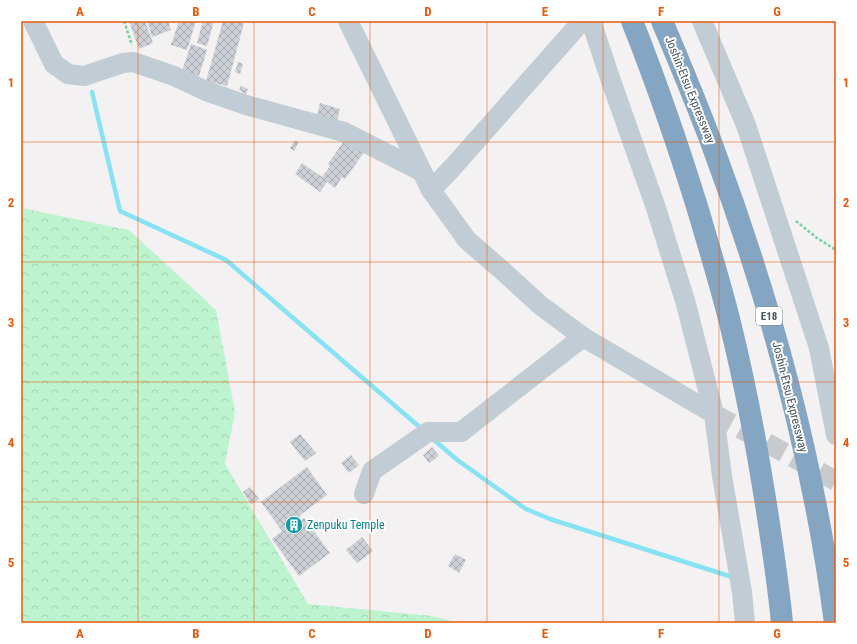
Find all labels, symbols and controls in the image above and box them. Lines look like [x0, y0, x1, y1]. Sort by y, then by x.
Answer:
text: A [76, 4, 84, 19]
text: B [192, 4, 200, 19]
text: C [308, 4, 316, 19]
text: D [424, 4, 432, 19]
text: E [542, 4, 549, 19]
text: F [658, 4, 664, 19]
text: G [773, 4, 781, 19]
street label: Joshin-Etsu Expressway [662, 35, 718, 145]
text: 1 [8, 75, 14, 90]
text: 1 [843, 75, 849, 90]
text: 2 [8, 195, 15, 210]
text: 2 [843, 195, 850, 210]
road number: E18 [756, 307, 782, 325]
text: 3 [8, 315, 14, 330]
text: 3 [843, 315, 849, 330]
street label: Joshin-Etsu Expressway [769, 340, 811, 454]
text: 4 [8, 435, 15, 450]
text: 4 [843, 435, 850, 450]
building icon: Zenpuku Temple [284, 515, 304, 535]
place label: Zenpuku Temple [307, 518, 385, 532]
text: 5 [8, 555, 15, 570]
text: 5 [843, 555, 850, 570]
text: A [76, 626, 84, 641]
text: B [192, 626, 200, 641]
text: C [308, 626, 316, 641]
text: D [424, 626, 432, 641]
text: E [542, 626, 549, 641]
text: F [658, 626, 664, 641]
text: G [773, 626, 781, 641]

